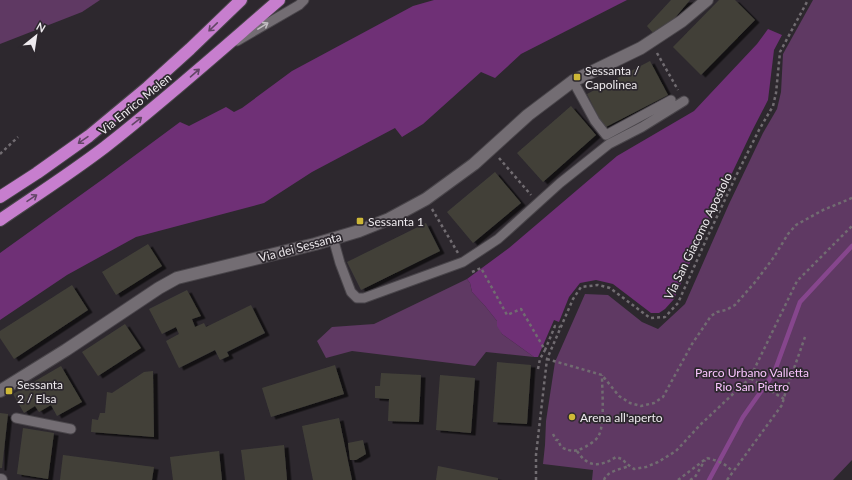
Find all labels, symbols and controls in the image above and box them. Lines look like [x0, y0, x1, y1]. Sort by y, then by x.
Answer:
north arrow [16, 16, 56, 56]
text: N [34, 19, 48, 35]
one-way arrow [208, 22, 218, 32]
one-way arrow [257, 22, 269, 30]
place label: Sessanta / Capolinea [585, 63, 640, 92]
one-way arrow [189, 69, 199, 78]
street label: Via Enrico Melen [96, 70, 174, 138]
marker: Sessanta / Capolinea [572, 72, 582, 82]
one-way arrow [132, 117, 143, 125]
one-way arrow [78, 136, 89, 144]
street label: Via San Giacomo Apostolo [661, 170, 735, 302]
one-way arrow [27, 194, 38, 202]
place label: Sessanta 1 [368, 214, 424, 229]
marker: Sessanta 1 [355, 216, 365, 226]
street label: Via dei Sessanta [257, 229, 343, 265]
park label: Parco Urbano Valletta Rio San Pietro [695, 365, 809, 394]
place label: Sessanta 2 / Elsa [17, 377, 63, 406]
marker: Sessanta 2 / Elsa [4, 386, 14, 396]
place label: Arena all'aperto [580, 410, 663, 425]
marker: Arena all'aperto [567, 412, 577, 422]

